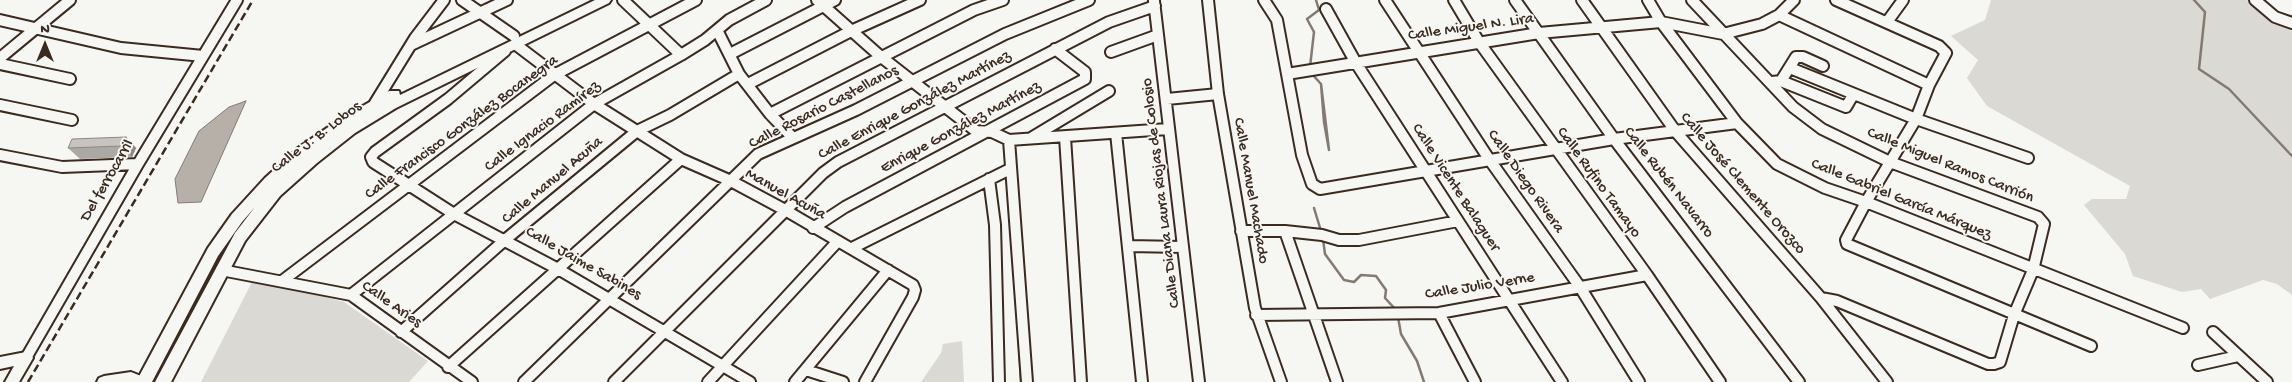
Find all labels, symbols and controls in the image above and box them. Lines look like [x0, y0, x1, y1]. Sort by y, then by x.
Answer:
street label: Calle Miguel N. Lira [1407, 10, 1535, 46]
north arrow [20, 20, 70, 70]
text: N [40, 21, 50, 38]
street label: Calle Enrique González Martínez [815, 47, 1015, 165]
street label: Calle Francisco González Bocanegra [362, 51, 562, 205]
street label: Calle Rosario Castellanos [746, 62, 902, 154]
street label: Calle Ignacio Ramírez [481, 77, 605, 177]
street label: Calle Diana Laura Riojas de Colosio [1138, 77, 1186, 309]
street label: Enrique González Martínez [877, 78, 1045, 178]
street label: Calle J. B. Lobos [268, 98, 366, 178]
street label: Calle José Clemente Orozco [1675, 109, 1809, 259]
street label: Calle Manuel Machado [1228, 117, 1272, 265]
street label: Calle Vicente Balaguer [1406, 120, 1504, 256]
street label: Calle Rufino Tamayo [1551, 124, 1645, 242]
street label: Calle Rubén Navarro [1619, 124, 1717, 242]
street label: Calle Miguel Ramos Carrión [1864, 124, 2036, 208]
street label: Calle Diego Rivera [1482, 127, 1568, 237]
street label: Calle Manuel Acuña [498, 133, 608, 229]
street label: Del ferrocarril [77, 137, 139, 225]
street label: Calle Gabriel García Márquez [1808, 155, 1994, 245]
street label: Manuel Acuña [741, 165, 829, 225]
street label: Calle Jaime Sabines [522, 223, 644, 305]
street label: Calle Julio Verne [1424, 269, 1536, 305]
street label: Calle Aries [357, 277, 425, 333]

